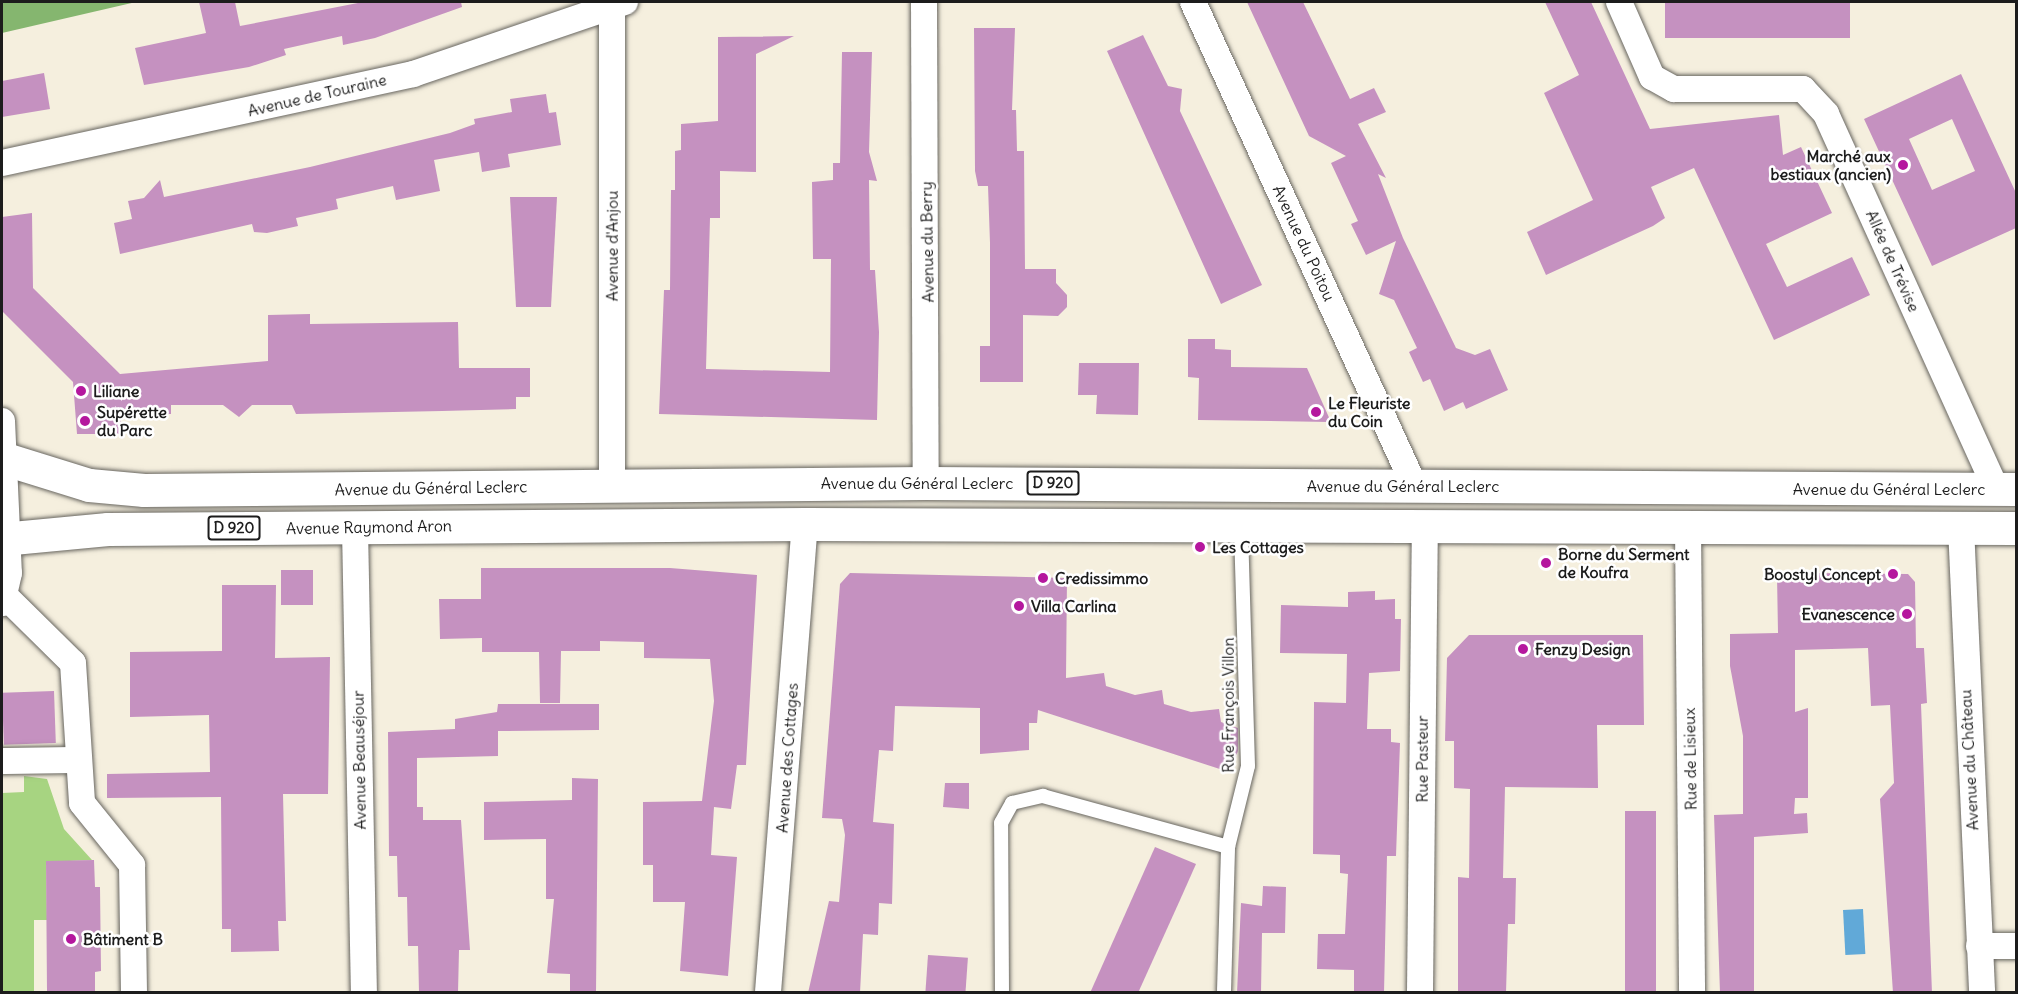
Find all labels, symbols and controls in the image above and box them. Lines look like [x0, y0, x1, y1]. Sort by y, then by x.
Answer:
street label: Avenue de Touraine [246, 70, 388, 120]
place label: Marché aux bestiaux (ancien) [1771, 146, 1891, 184]
marker: Marché aux bestiaux (ancien) [1896, 158, 1910, 172]
street label: Avenue du Berry [916, 181, 938, 303]
street label: Avenue du Poitou [1269, 182, 1339, 304]
street label: Avenue d'Anjou [602, 191, 622, 301]
street label: Allée de Trévise [1862, 207, 1924, 315]
place label: Liliane [93, 381, 139, 401]
marker: Liliane [74, 384, 88, 398]
place label: Le Fleuriste du Coin [1328, 393, 1410, 431]
place label: Supérette du Parc [97, 402, 167, 440]
marker: Le Fleuriste du Coin [1309, 405, 1323, 419]
marker: Supérette du Parc [78, 414, 92, 428]
road number: D 920 [1026, 471, 1080, 495]
street label: Avenue du Général Leclerc [821, 473, 1013, 493]
street label: Avenue du Général Leclerc [1307, 476, 1499, 496]
street label: Avenue du Général Leclerc [335, 477, 527, 499]
street label: Avenue du Général Leclerc [1793, 479, 1985, 499]
road number: D 920 [207, 516, 261, 540]
street label: Avenue Raymond Aron [286, 516, 452, 538]
place label: Les Cottages [1212, 537, 1304, 557]
marker: Les Cottages [1193, 540, 1207, 554]
place label: Borne du Serment de Koufra [1558, 544, 1689, 582]
marker: Borne du Serment de Koufra [1539, 556, 1553, 570]
place label: Boostyl Concept [1764, 564, 1881, 584]
marker: Boostyl Concept [1886, 567, 1900, 581]
place label: Credissimmo [1055, 568, 1148, 588]
marker: Credissimmo [1036, 571, 1050, 585]
place label: Villa Carlina [1031, 596, 1116, 616]
marker: Villa Carlina [1012, 599, 1026, 613]
place label: Evanescence [1802, 604, 1895, 624]
marker: Evanescence [1900, 607, 1914, 621]
street label: Rue François Villon [1218, 637, 1238, 773]
place label: Fenzy Design [1535, 639, 1631, 659]
marker: Fenzy Design [1516, 642, 1530, 656]
street label: Avenue des Cottages [772, 682, 802, 834]
street label: Avenue du Château [1956, 689, 1982, 831]
street label: Avenue Beauséjour [348, 690, 370, 830]
street label: Rue de Lisieux [1680, 708, 1700, 810]
street label: Rue Pasteur [1412, 715, 1432, 803]
place label: Bâtiment B [83, 929, 163, 949]
marker: Bâtiment B [64, 932, 78, 946]

